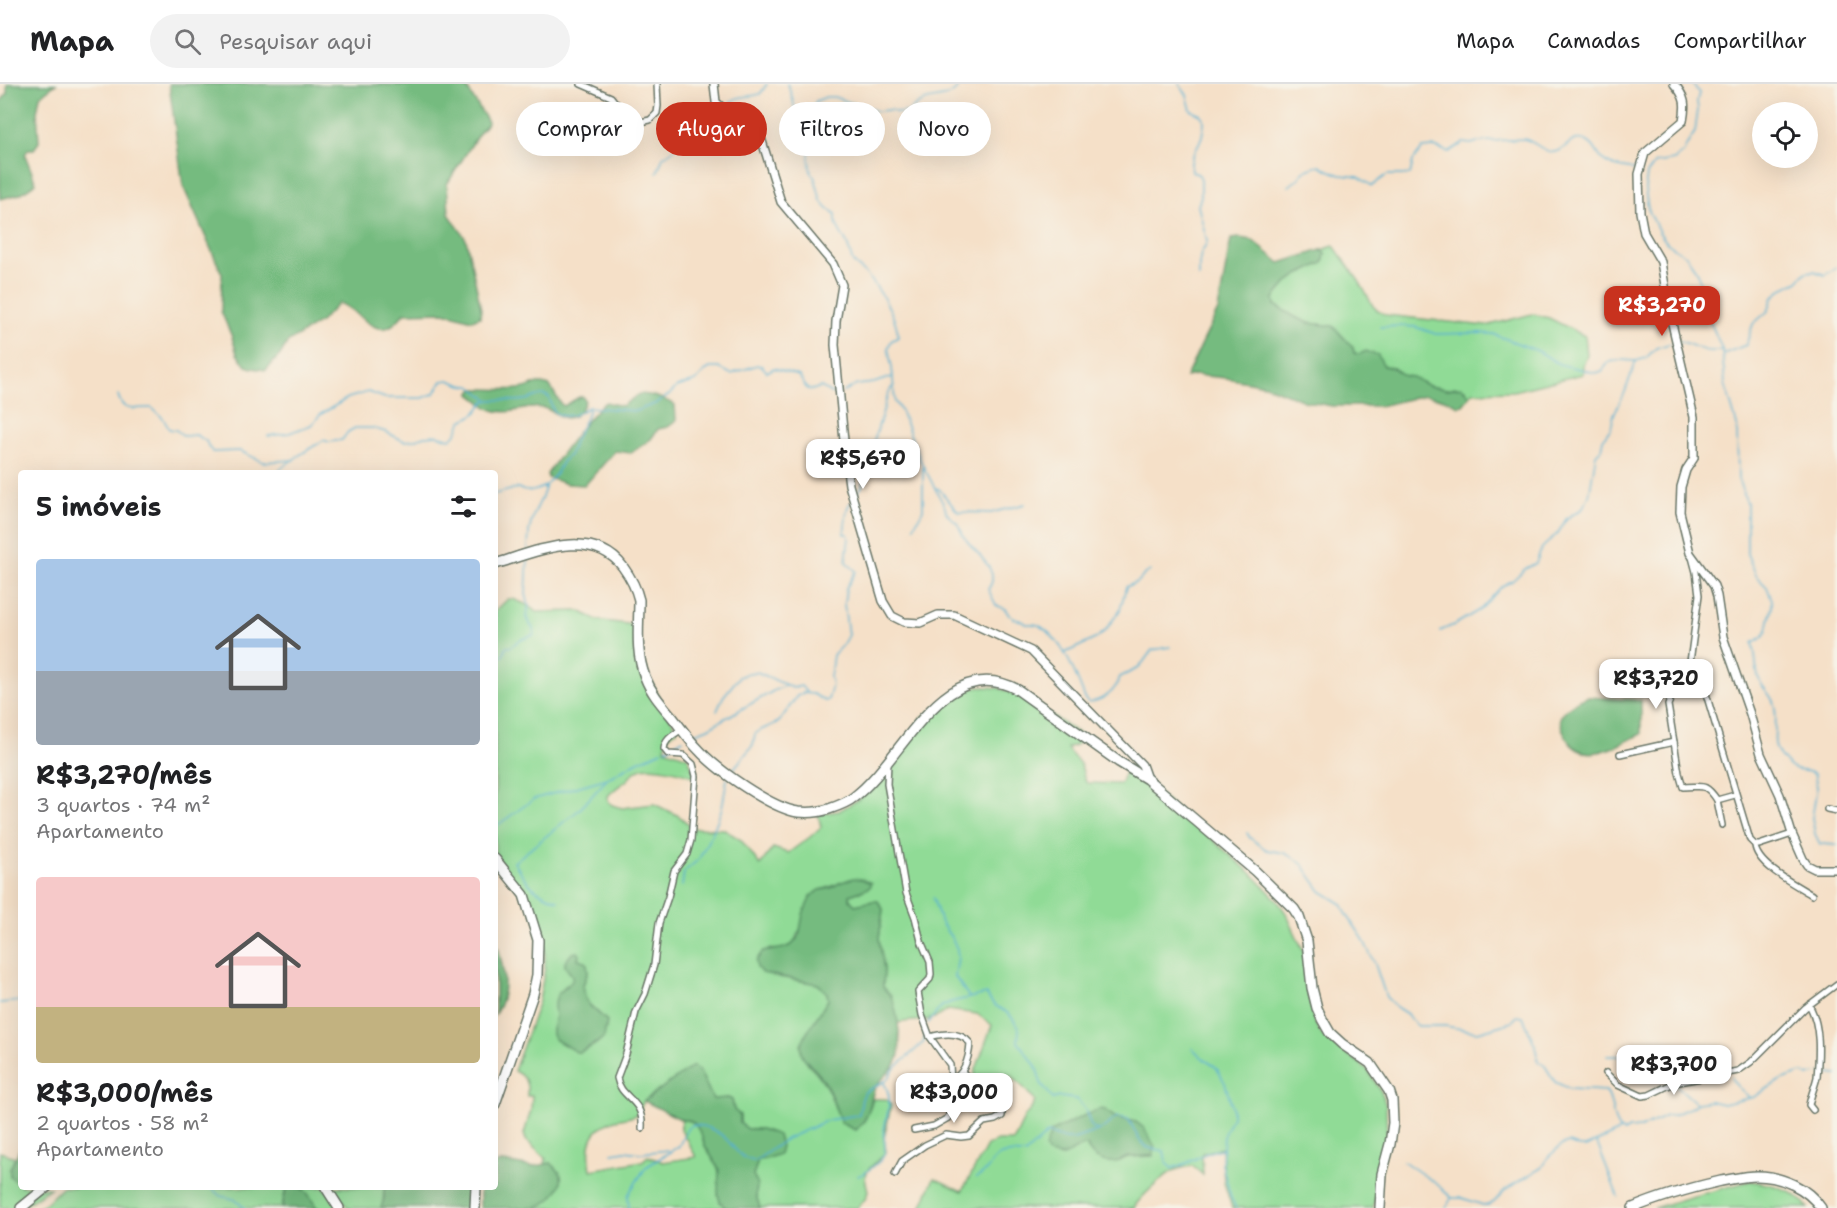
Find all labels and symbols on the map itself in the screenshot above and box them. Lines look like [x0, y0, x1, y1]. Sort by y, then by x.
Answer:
pin: R$3,270 [1607, 286, 1717, 337]
pin: R$5,670 [808, 439, 918, 490]
pin: R$3,720 [1601, 659, 1711, 710]
pin: R$3,700 [1619, 1045, 1729, 1096]
pin: R$3,000 [899, 1073, 1009, 1124]

